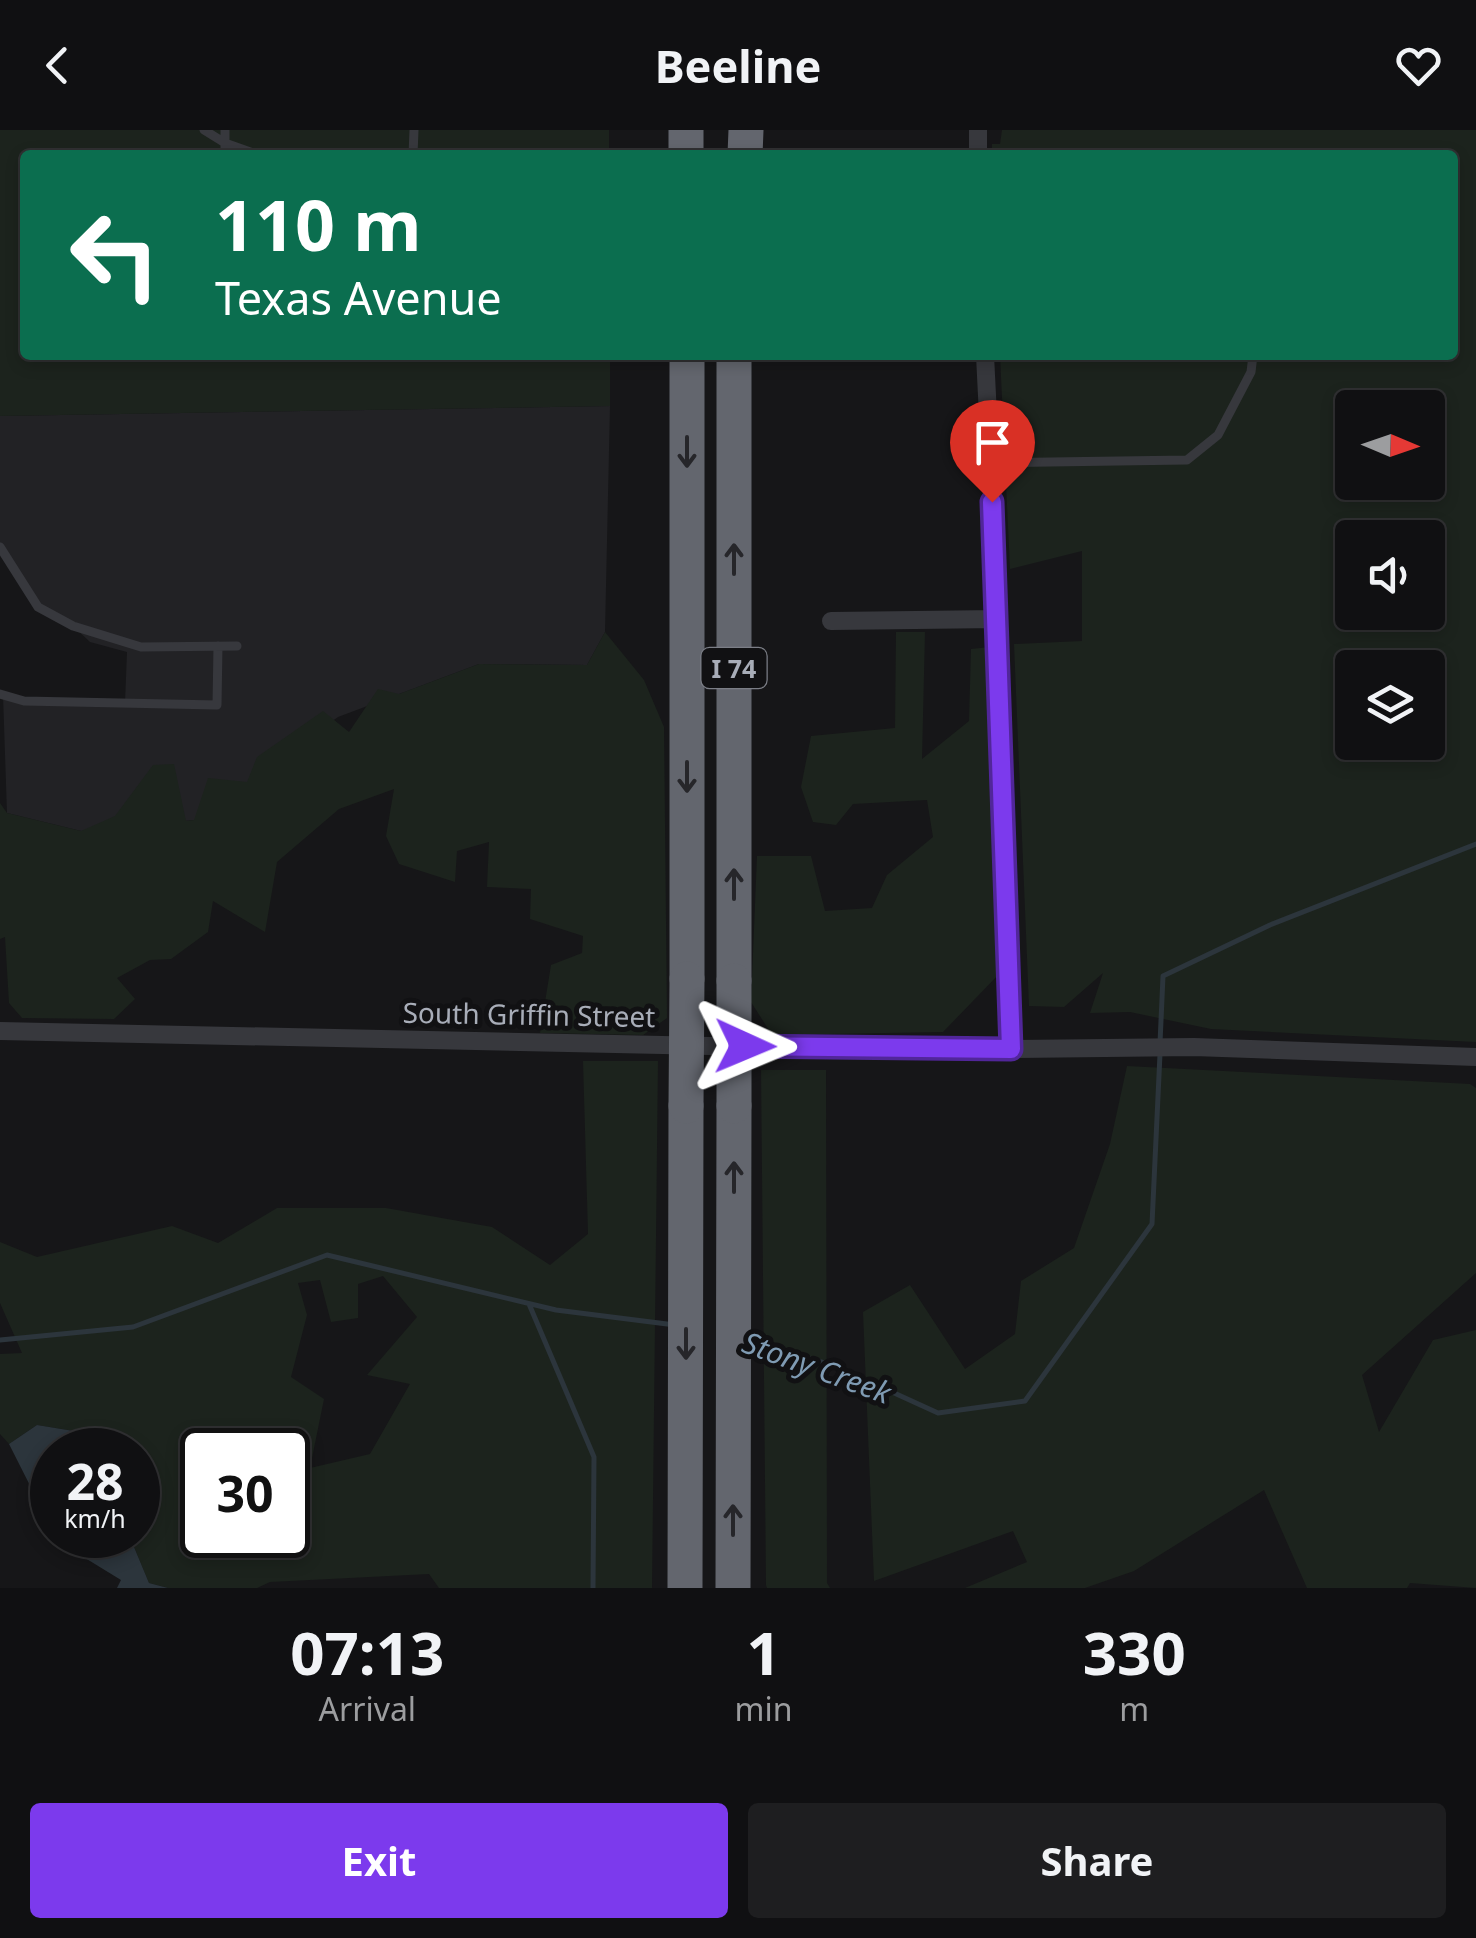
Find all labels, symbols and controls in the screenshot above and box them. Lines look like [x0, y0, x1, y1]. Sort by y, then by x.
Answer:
text: Beeline [655, 35, 821, 96]
icon: back [30, 38, 85, 93]
icon: heart [1391, 38, 1446, 93]
text: 110 m [215, 176, 422, 272]
icon: left [50, 190, 180, 320]
text: Texas Avenue [215, 267, 502, 328]
north arrow [1335, 390, 1445, 500]
map controls [1335, 390, 1445, 760]
pin [950, 400, 1035, 503]
icon: arrive [965, 415, 1020, 470]
one-way arrow [678, 436, 696, 468]
button: sound [1335, 520, 1445, 630]
one-way arrow [724, 543, 744, 576]
road number: I 74 [702, 648, 766, 688]
button: layers [1335, 650, 1445, 760]
one-way arrow [678, 760, 696, 793]
one-way arrow [724, 868, 744, 900]
street label: South Griffin Street [402, 993, 656, 1035]
position arrow [693, 994, 797, 1098]
one-way arrow [724, 1161, 744, 1194]
water label: Stony Creek [737, 1321, 898, 1413]
one-way arrow [676, 1328, 696, 1360]
speed limit sign: 30 [180, 1428, 310, 1558]
text: 28 [66, 1447, 124, 1515]
text: km/h [64, 1501, 126, 1535]
one-way arrow [724, 1504, 742, 1536]
text: 07:13 [290, 1611, 444, 1693]
text: 1 [746, 1611, 781, 1693]
text: 330 [1083, 1611, 1186, 1693]
text: Arrival [319, 1687, 416, 1730]
text: min [735, 1687, 793, 1730]
text: m [1119, 1687, 1149, 1730]
button: Exit [30, 1803, 728, 1918]
button: Share [748, 1803, 1446, 1918]

